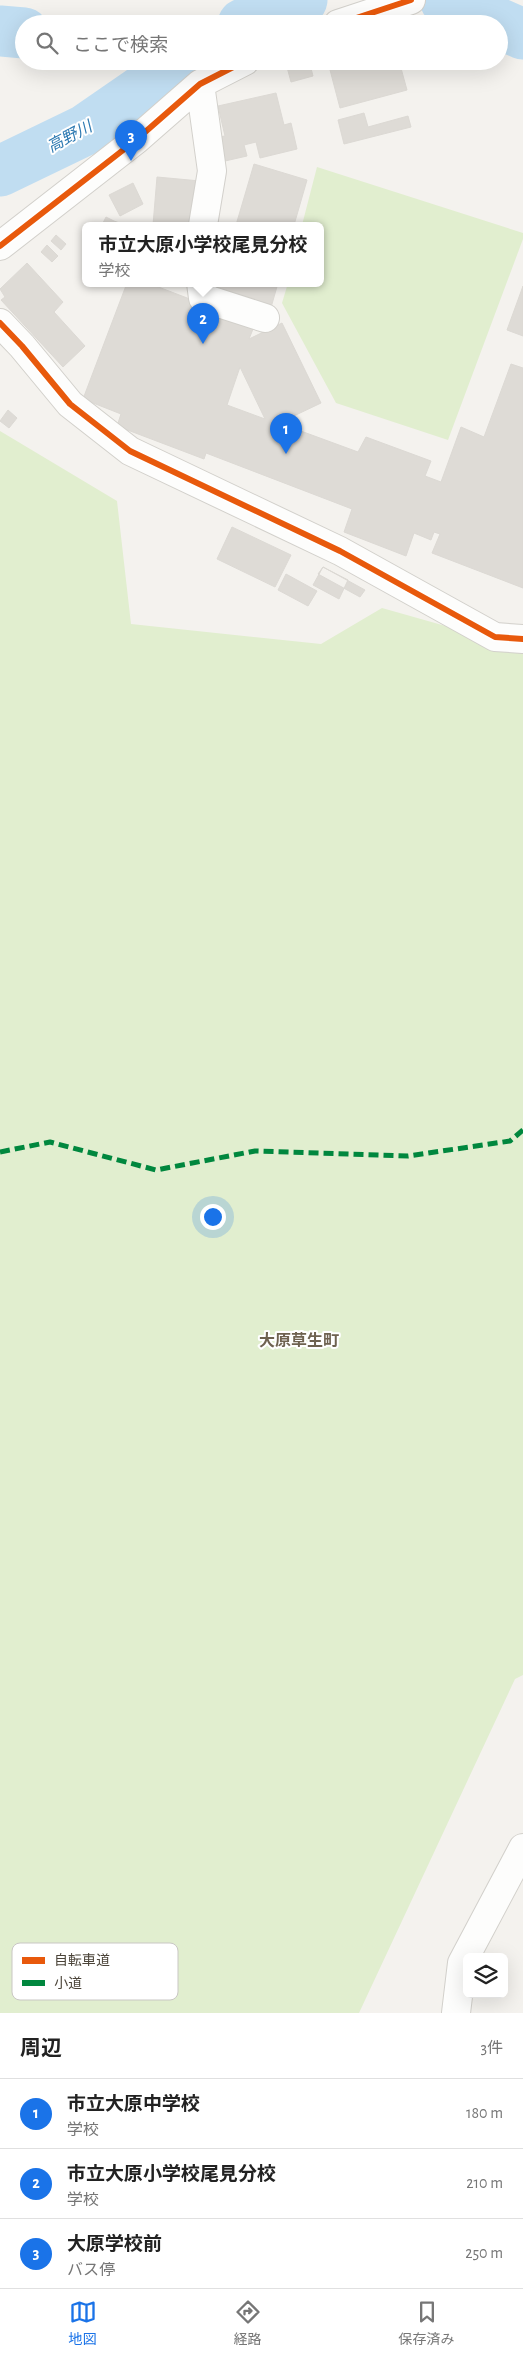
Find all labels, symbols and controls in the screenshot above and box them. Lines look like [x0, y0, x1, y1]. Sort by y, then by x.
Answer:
search box [15, 15, 508, 70]
icon: search [33, 29, 61, 57]
text: ここで検索 [73, 36, 168, 55]
water label: 高野川 [44, 117, 96, 155]
pin: 3 [115, 120, 147, 161]
popup [82, 222, 324, 287]
text: 市立大原小学校尾見分校 [98, 236, 308, 255]
text: 学校 [98, 263, 131, 279]
pin: 2 [187, 303, 219, 344]
pin: 1 [270, 413, 302, 454]
your location [200, 1204, 226, 1230]
district label: 大原草生町 [259, 1332, 339, 1349]
legend [12, 1943, 178, 2000]
text: 自転車道 [54, 1953, 110, 1968]
map controls [463, 1953, 508, 1998]
button: layers [463, 1953, 508, 1998]
text: 小道 [54, 1976, 82, 1991]
text: 周辺 [20, 2038, 62, 2059]
text: 3件 [480, 2040, 503, 2056]
text: 市立大原中学校 [67, 2095, 200, 2114]
text: 1 [33, 2105, 39, 2121]
text: 180 m [466, 2105, 503, 2121]
text: 学校 [67, 2122, 99, 2138]
text: 市立大原小学校尾見分校 [67, 2165, 276, 2184]
text: 2 [32, 2175, 40, 2191]
text: 210 m [466, 2175, 503, 2191]
text: 学校 [67, 2192, 99, 2208]
text: 大原学校前 [67, 2235, 162, 2254]
text: 3 [33, 2245, 39, 2261]
text: 250 m [465, 2245, 503, 2261]
text: バス停 [67, 2262, 115, 2278]
tab: 地図 [69, 2298, 97, 2349]
tab: 経路 [234, 2298, 262, 2349]
tab: 保存済み [399, 2298, 455, 2349]

